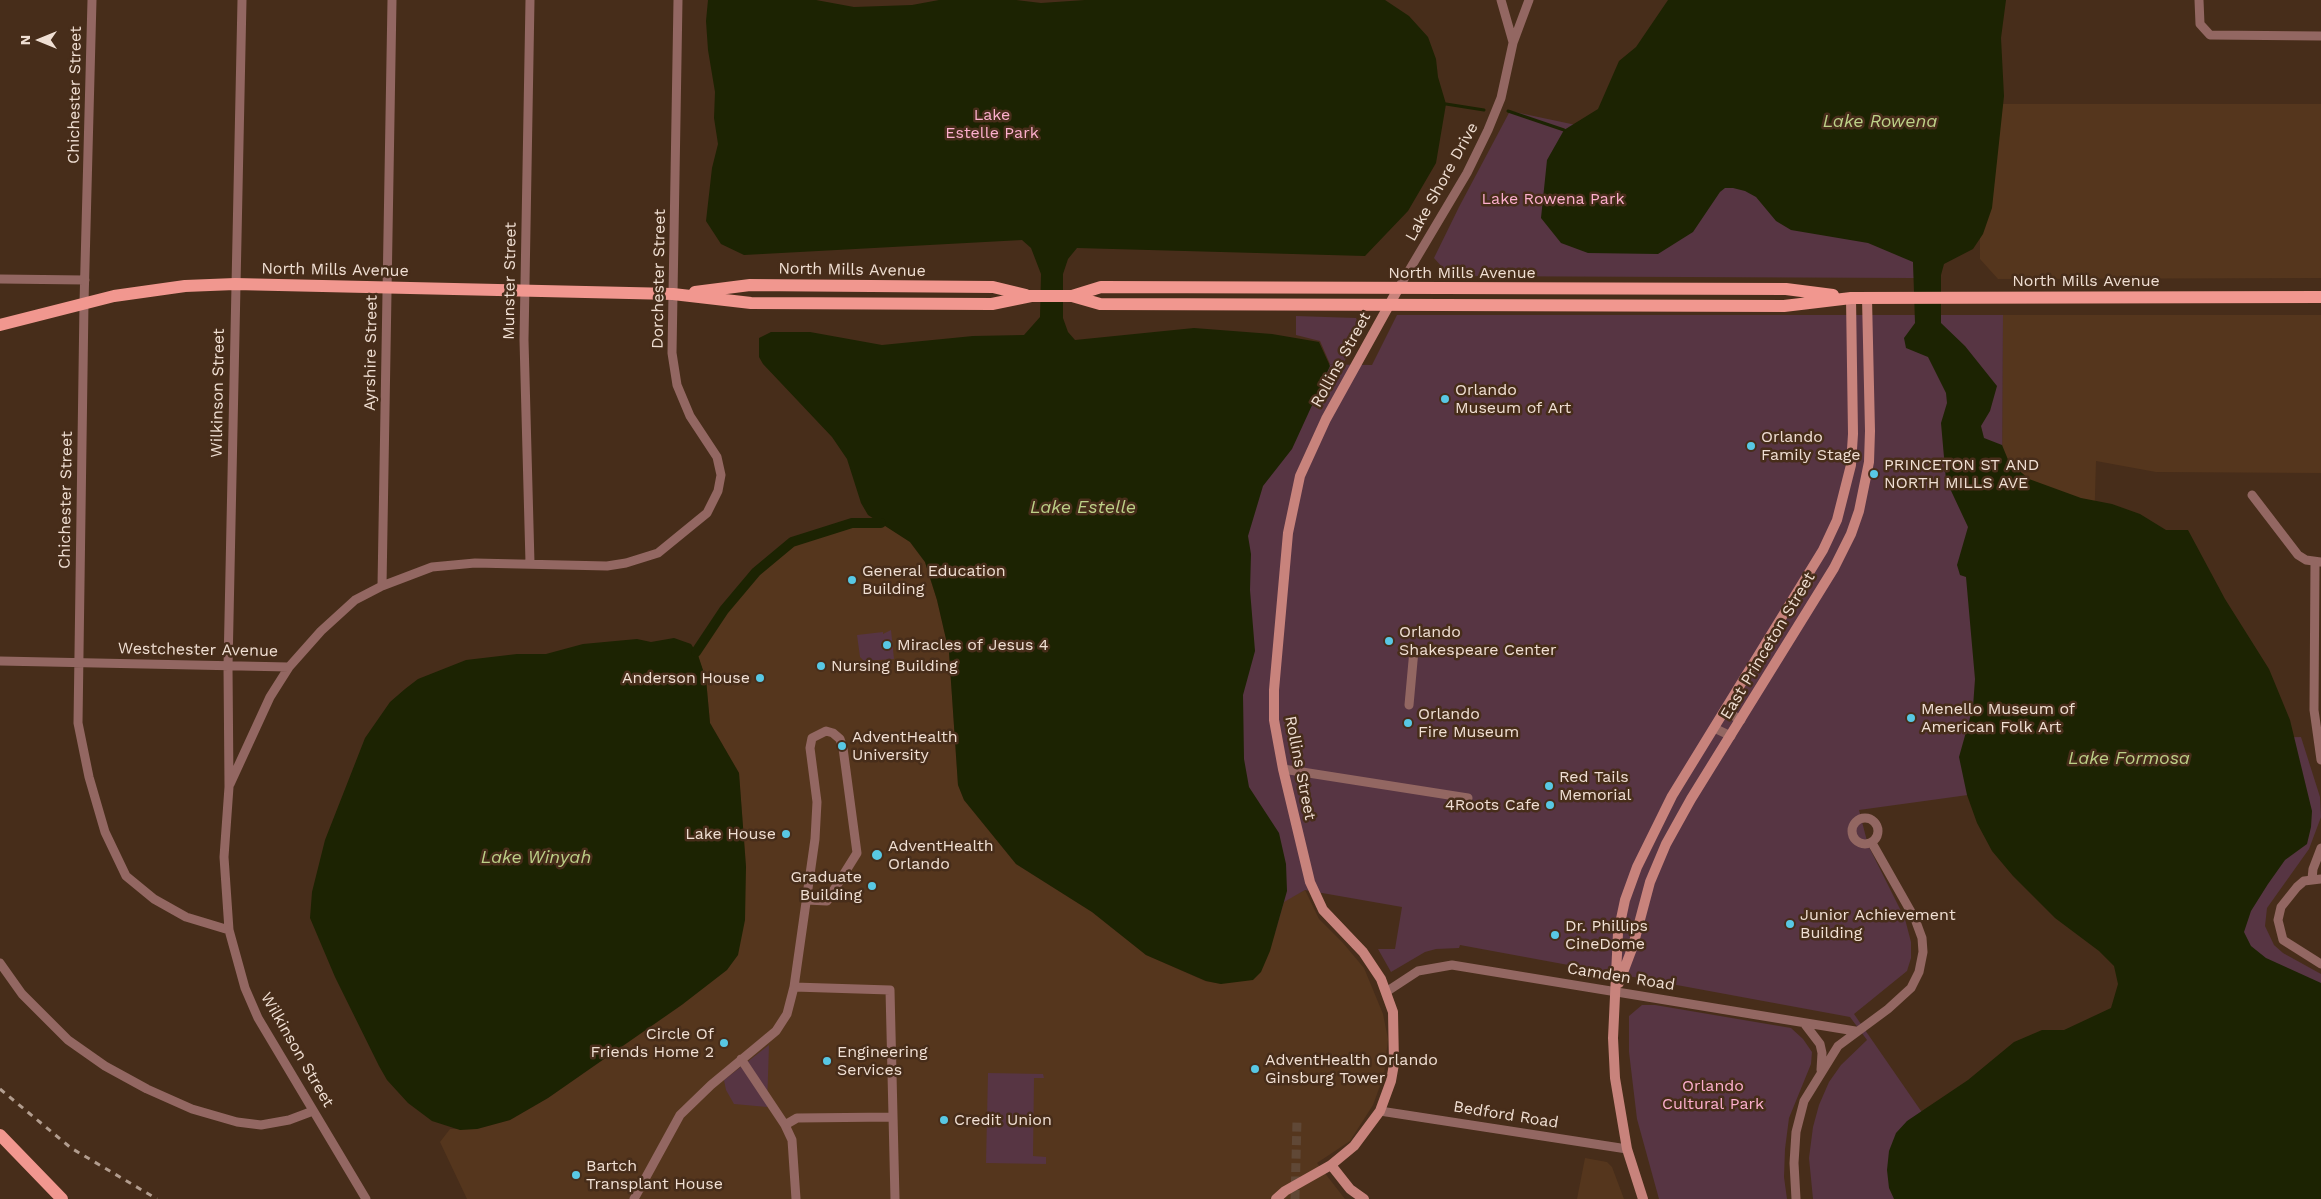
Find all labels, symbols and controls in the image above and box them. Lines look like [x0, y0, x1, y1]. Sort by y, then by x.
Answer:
north arrow [15, 15, 65, 65]
street label: Chichester Street [64, 26, 86, 164]
text: N [17, 35, 33, 45]
park label: Lake Estelle Park [945, 105, 1039, 143]
water label: Lake Rowena [1823, 111, 1937, 133]
street label: Lake Shore Drive [1401, 119, 1483, 245]
park label: Lake Rowena Park [1482, 189, 1624, 209]
street label: Dorchester Street [648, 209, 670, 349]
street label: Munster Street [499, 222, 521, 340]
street label: North Mills Avenue [261, 259, 409, 281]
street label: North Mills Avenue [778, 259, 926, 281]
street label: North Mills Avenue [1388, 263, 1536, 283]
street label: North Mills Avenue [2012, 271, 2160, 291]
street label: Ayrshire Street [360, 295, 382, 411]
street label: Rollins Street [1307, 309, 1375, 411]
street label: Wilkinson Street [207, 328, 229, 458]
place label: Orlando Museum of Art [1455, 380, 1571, 418]
marker: Orlando Museum of Art [1439, 393, 1451, 405]
place label: Orlando Family Stage [1761, 427, 1860, 465]
street label: Chichester Street [55, 431, 77, 569]
marker: Orlando Family Stage [1745, 440, 1757, 452]
place label: PRINCETON ST AND NORTH MILLS AVE [1884, 455, 2039, 493]
marker: PRINCETON ST AND NORTH MILLS AVE [1868, 468, 1880, 480]
water label: Lake Estelle [1030, 497, 1136, 519]
place label: General Education Building [862, 561, 1006, 599]
street label: East Princeton Street [1716, 569, 1820, 723]
marker: General Education Building [846, 574, 858, 586]
place label: Orlando Shakespeare Center [1399, 622, 1556, 660]
place label: Miracles of Jesus 4 [897, 635, 1049, 655]
marker: Orlando Shakespeare Center [1383, 635, 1395, 647]
street label: Westchester Avenue [118, 639, 278, 661]
marker: Miracles of Jesus 4 [881, 639, 893, 651]
place label: Nursing Building [831, 656, 957, 676]
marker: Nursing Building [815, 660, 827, 672]
place label: Anderson House [622, 668, 750, 688]
marker: Anderson House [754, 672, 766, 684]
place label: Menello Museum of American Folk Art [1921, 699, 2075, 737]
place label: Orlando Fire Museum [1418, 704, 1519, 742]
marker: Menello Museum of American Folk Art [1905, 712, 1917, 724]
street label: Rollins Street [1280, 714, 1320, 822]
marker: Orlando Fire Museum [1402, 717, 1414, 729]
place label: AdventHealth University [852, 727, 958, 765]
marker: AdventHealth University [836, 740, 848, 752]
water label: Lake Formosa [2068, 748, 2190, 770]
place label: Red Tails Memorial [1559, 767, 1631, 805]
marker: Red Tails Memorial [1543, 780, 1555, 792]
place label: 4Roots Cafe [1445, 795, 1540, 815]
marker: 4Roots Cafe [1544, 799, 1556, 811]
place label: Lake House [685, 824, 776, 844]
marker: Lake House [780, 828, 792, 840]
place label: AdventHealth Orlando [888, 836, 994, 874]
water label: Lake Winyah [481, 847, 591, 869]
marker: AdventHealth Orlando [870, 848, 884, 862]
place label: Graduate Building [790, 867, 862, 905]
marker: Graduate Building [866, 880, 878, 892]
place label: Junior Achievement Building [1800, 905, 1956, 943]
place label: Dr. Phillips CineDome [1565, 916, 1648, 954]
marker: Junior Achievement Building [1784, 918, 1796, 930]
marker: Dr. Phillips CineDome [1549, 929, 1561, 941]
street label: Camden Road [1566, 959, 1676, 995]
street label: Wilkinson Street [256, 989, 338, 1111]
place label: Circle Of Friends Home 2 [591, 1024, 714, 1062]
marker: Circle Of Friends Home 2 [718, 1037, 730, 1049]
place label: Engineering Services [837, 1042, 927, 1080]
place label: AdventHealth Orlando Ginsburg Tower [1265, 1050, 1438, 1088]
marker: Engineering Services [821, 1055, 833, 1067]
marker: AdventHealth Orlando Ginsburg Tower [1249, 1063, 1261, 1075]
park label: Orlando Cultural Park [1662, 1076, 1764, 1114]
street label: Bedford Road [1452, 1097, 1560, 1133]
place label: Credit Union [954, 1110, 1052, 1130]
marker: Credit Union [938, 1114, 950, 1126]
place label: Bartch Transplant House [586, 1156, 723, 1194]
marker: Bartch Transplant House [570, 1169, 582, 1181]

